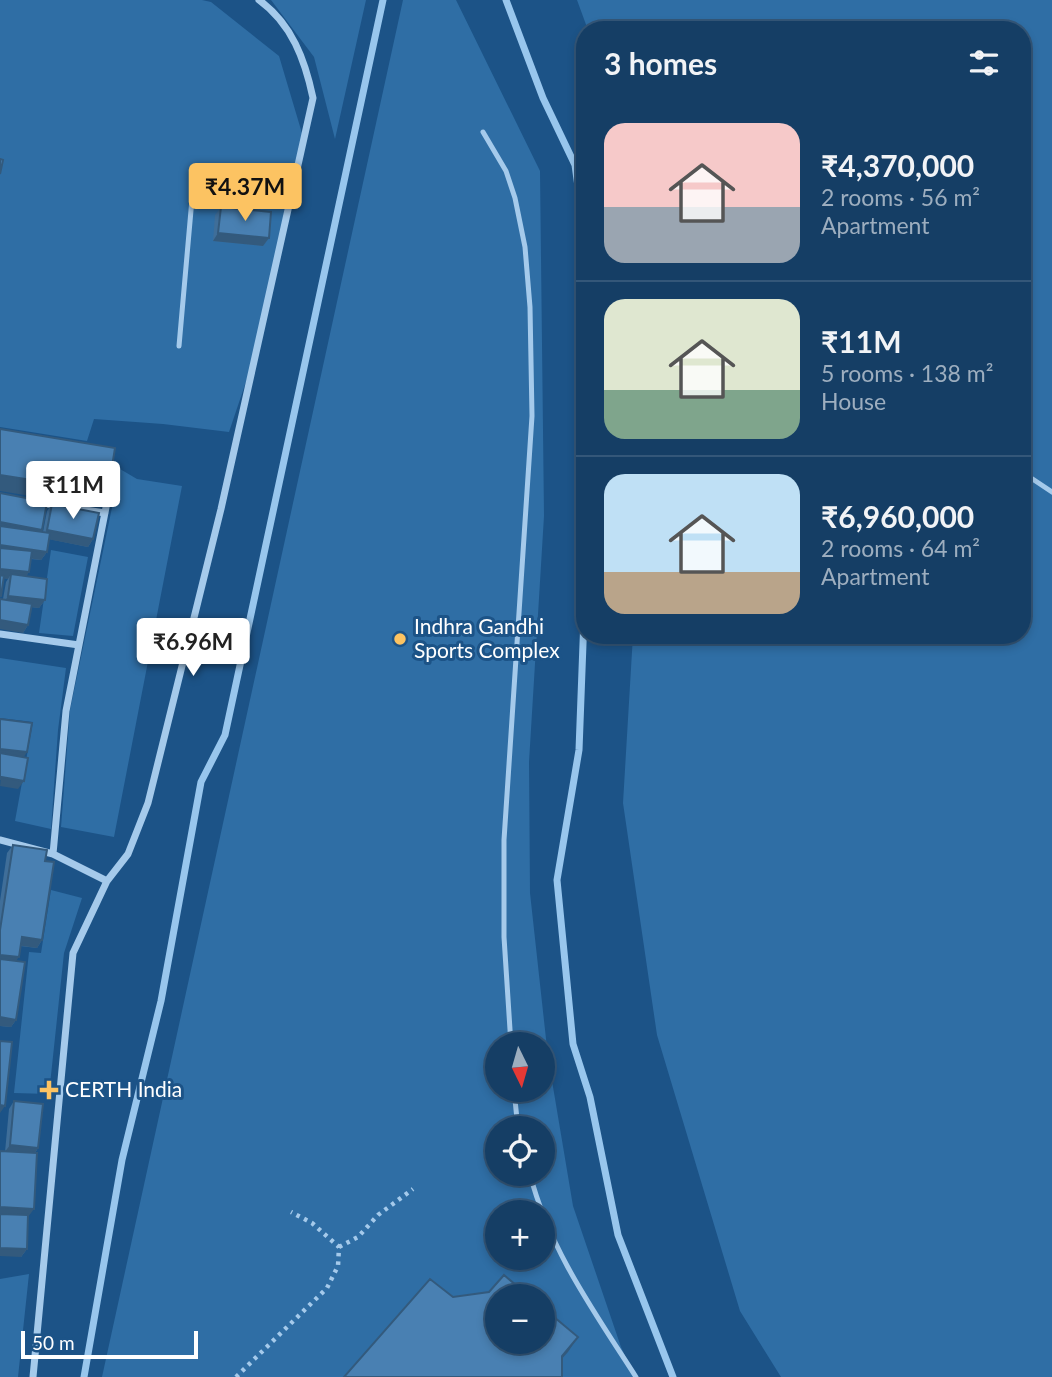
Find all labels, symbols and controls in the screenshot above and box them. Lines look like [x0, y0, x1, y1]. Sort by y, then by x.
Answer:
icon: filters [965, 44, 1003, 82]
text: 3 homes [604, 45, 717, 81]
text: ₹4,370,000 [821, 147, 974, 183]
icon: home [660, 151, 744, 235]
pin: ₹4.37M [188, 164, 302, 223]
text: ₹4.37M [205, 172, 285, 200]
text: 2 rooms · 56 m² [821, 183, 980, 211]
text: Apartment [821, 211, 929, 239]
text: ₹11M [821, 323, 902, 359]
icon: home [660, 327, 744, 411]
text: 5 rooms · 138 m² [821, 359, 993, 387]
text: House [821, 387, 886, 415]
pin: ₹11M [32, 462, 114, 521]
text: ₹11M [42, 470, 104, 498]
text: ₹6,960,000 [821, 498, 974, 534]
icon: home [660, 502, 744, 586]
text: 2 rooms · 64 m² [821, 534, 980, 562]
text: Apartment [821, 562, 929, 590]
place label: Indhra Gandhi Sports Complex [414, 613, 560, 662]
pin: ₹6.96M [136, 618, 250, 678]
text: ₹6.96M [153, 627, 233, 655]
marker: Indhra Gandhi Sports Complex [392, 631, 408, 647]
north arrow [485, 1032, 555, 1102]
map controls [485, 1032, 555, 1354]
place label: CERTH India [65, 1076, 182, 1101]
marker: CERTH India [39, 1080, 59, 1100]
button: locate [485, 1116, 555, 1186]
button: + [485, 1200, 555, 1270]
button: − [485, 1284, 555, 1354]
scale bar [21, 1328, 198, 1360]
text: 50 m [32, 1331, 75, 1354]

